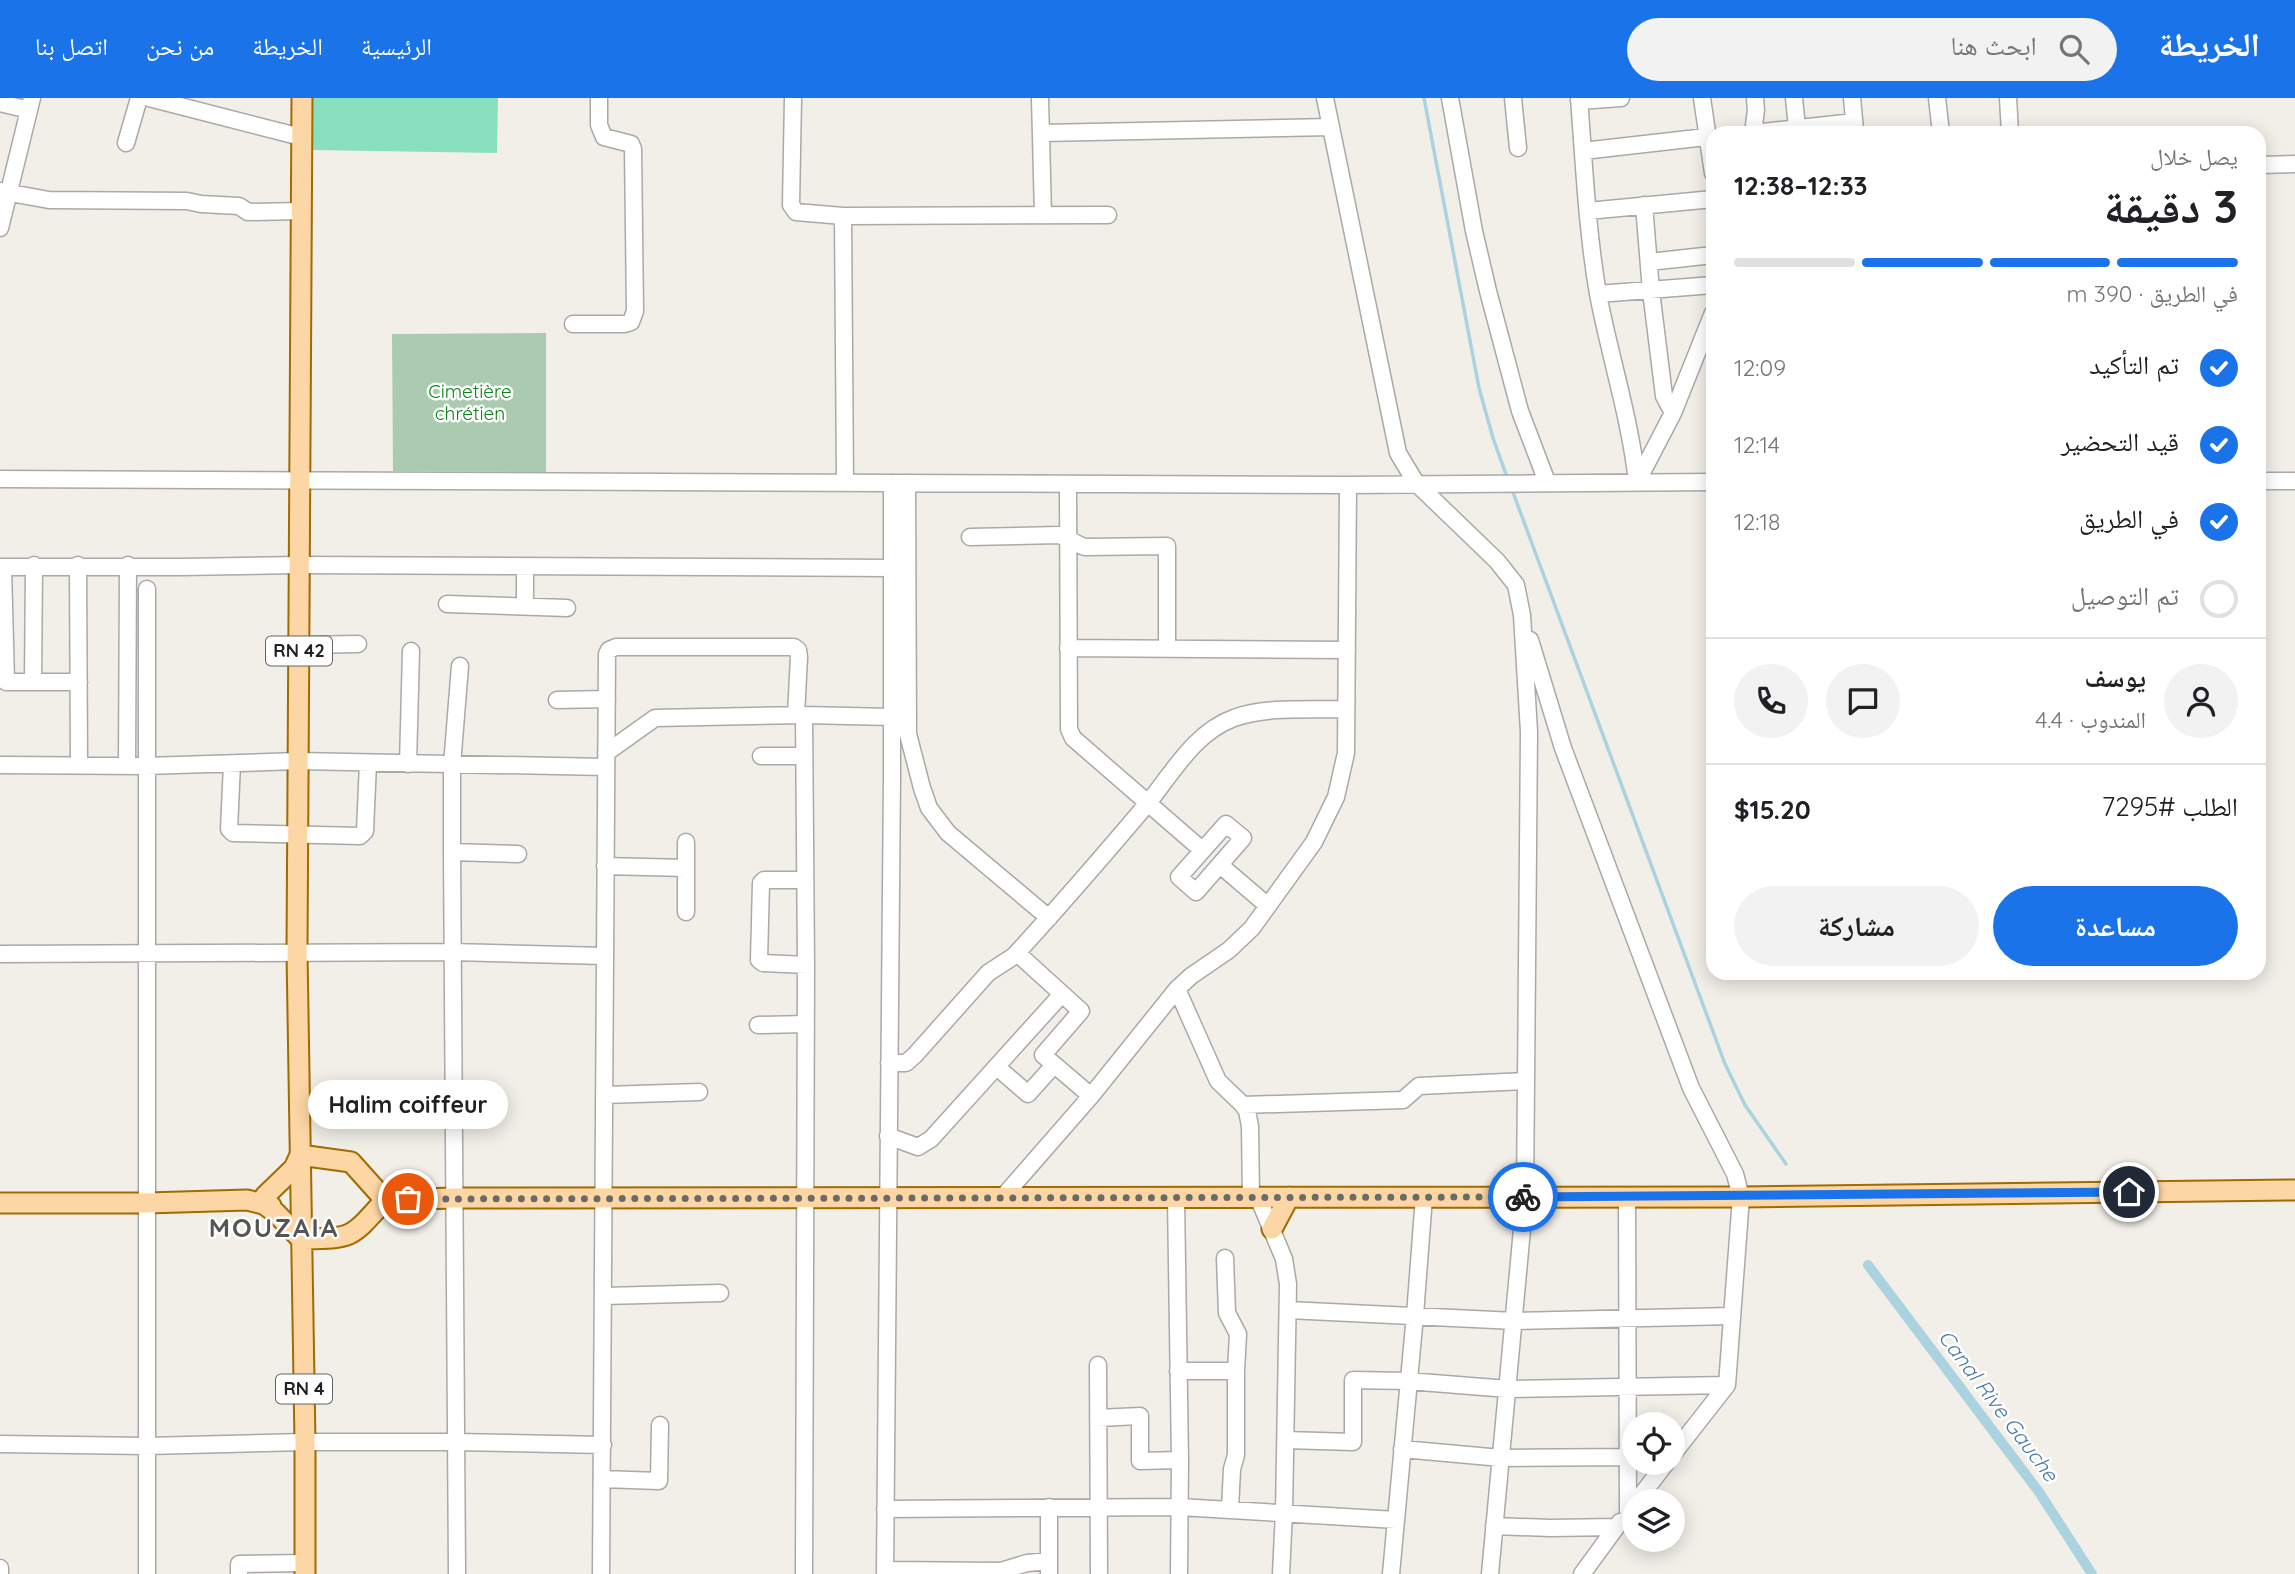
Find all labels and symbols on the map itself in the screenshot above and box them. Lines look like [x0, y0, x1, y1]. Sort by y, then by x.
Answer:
park label: Cimetière chrétien [428, 379, 512, 425]
road number: RN 42 [266, 636, 332, 666]
callout: Halim coiffeur [308, 1080, 508, 1129]
courier [1488, 1162, 1558, 1232]
pin [2099, 1162, 2159, 1222]
pin [378, 1169, 438, 1229]
district label: MOUZAIA [209, 1211, 339, 1244]
water label: Canal Rive Gauche [1933, 1324, 2065, 1487]
road number: RN 4 [276, 1374, 332, 1404]

